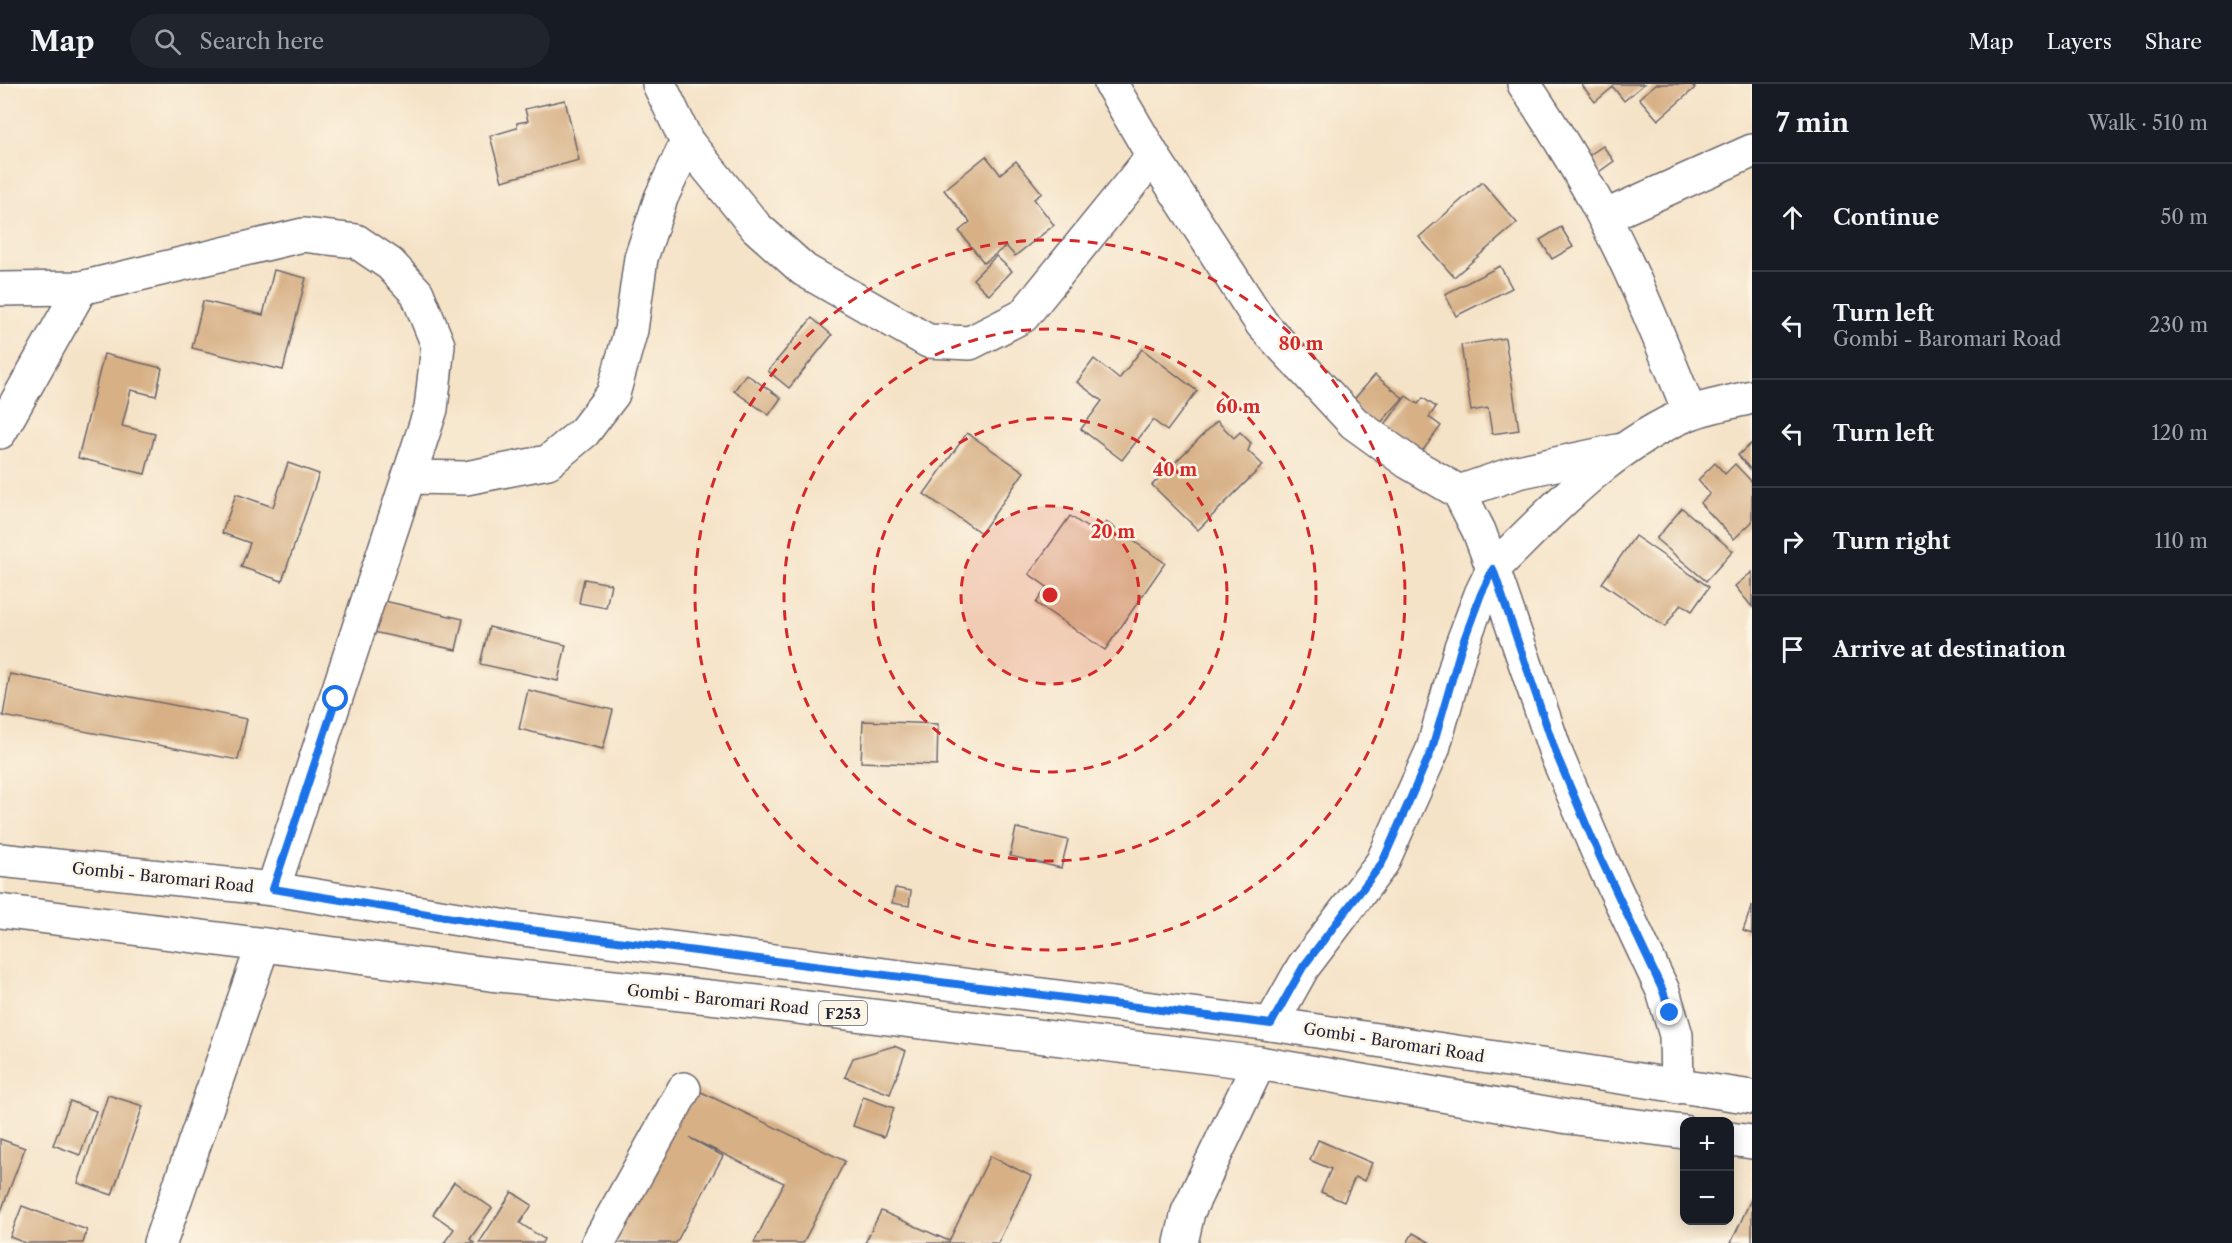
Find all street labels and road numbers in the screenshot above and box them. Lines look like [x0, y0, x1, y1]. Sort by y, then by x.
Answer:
street label: Gombi - Baromari Road [71, 858, 255, 897]
street label: Gombi - Baromari Road [626, 980, 810, 1019]
road number: F253 [819, 1001, 867, 1025]
street label: Gombi - Baromari Road [1302, 1018, 1486, 1066]

